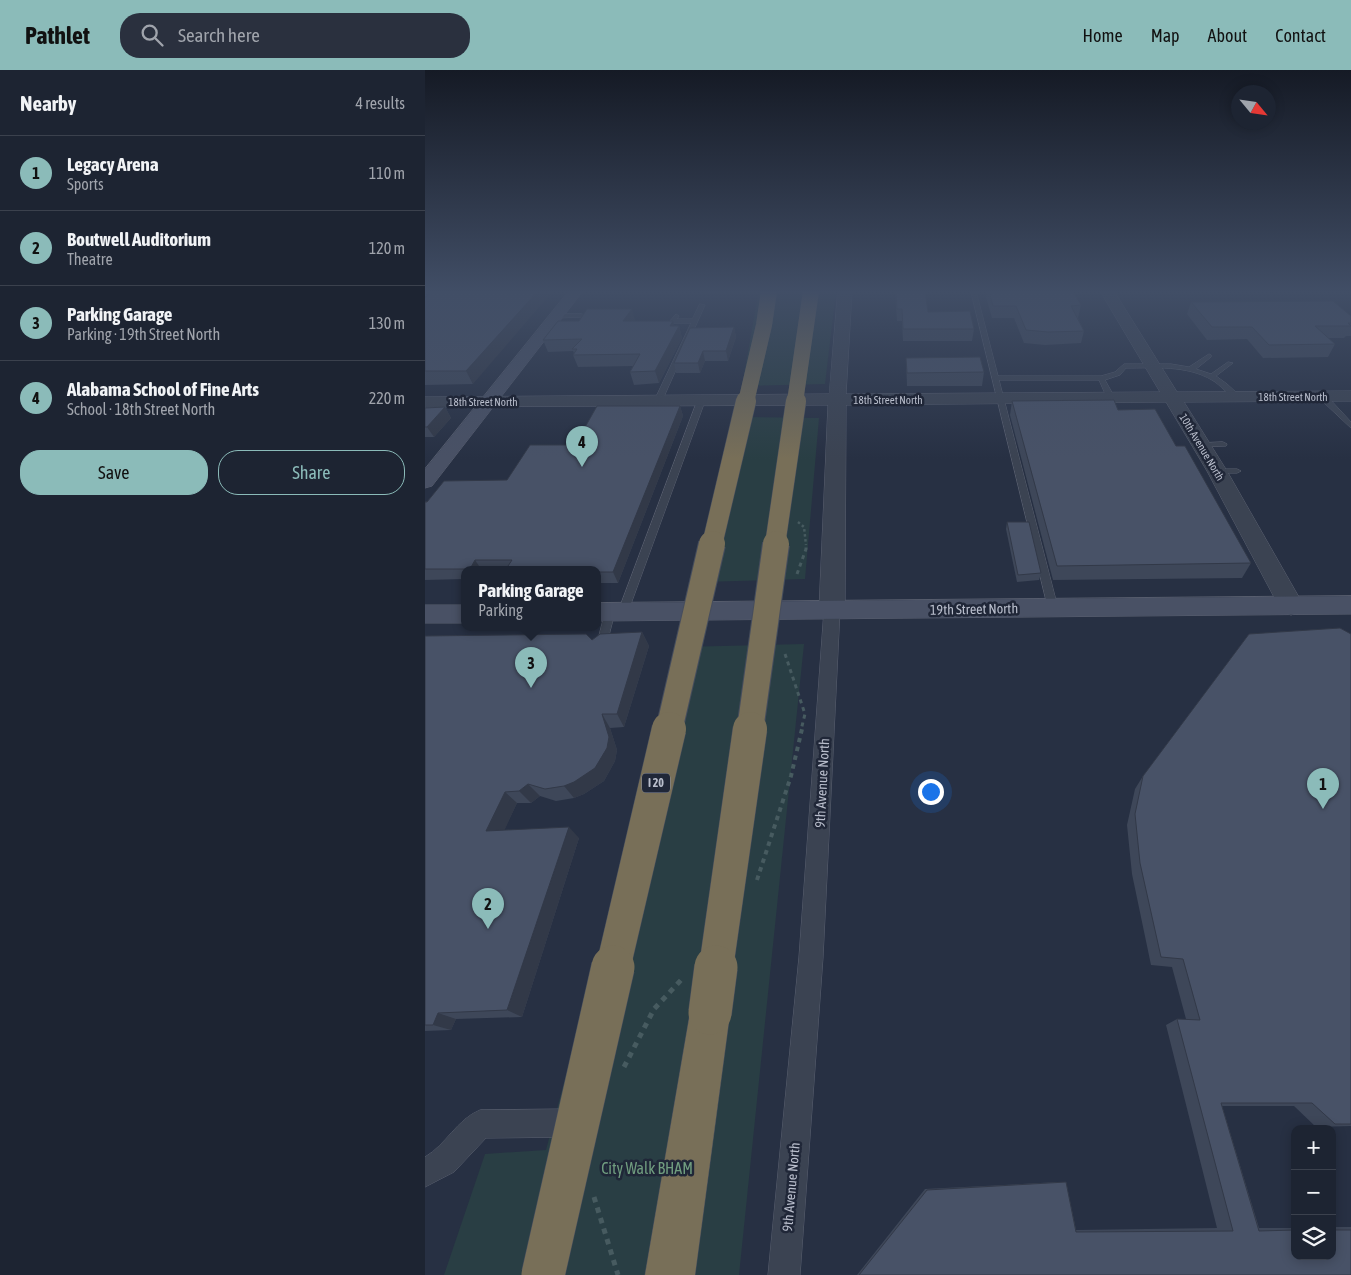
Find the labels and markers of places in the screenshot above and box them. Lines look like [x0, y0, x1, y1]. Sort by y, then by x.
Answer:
pin: 4 [566, 426, 598, 467]
pin: 3 [515, 647, 547, 688]
pin: 1 [1307, 768, 1339, 809]
pin: 2 [472, 888, 504, 929]

